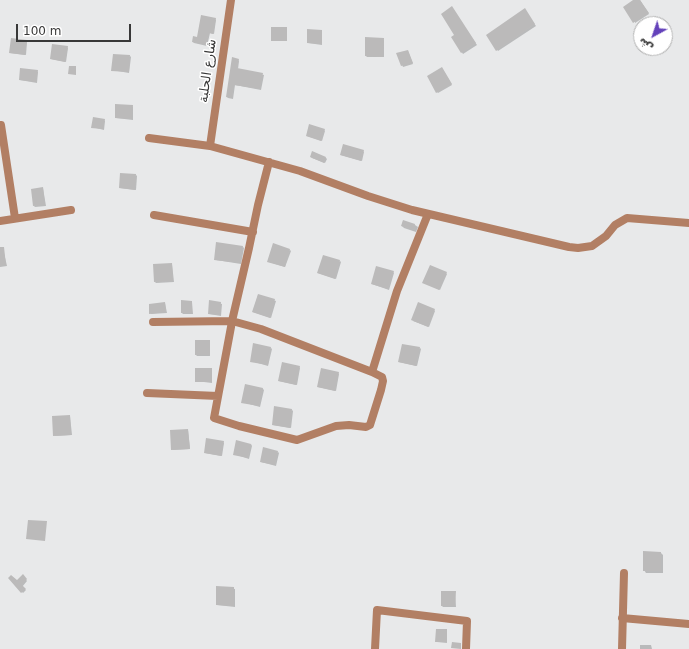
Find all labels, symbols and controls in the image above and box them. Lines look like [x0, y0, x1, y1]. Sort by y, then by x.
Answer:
scale bar [18, 16, 133, 42]
north arrow [633, 16, 673, 56]
text: 100 m [23, 24, 61, 38]
text: ش [636, 35, 656, 55]
street label: شارع الحلبة [196, 38, 220, 104]

